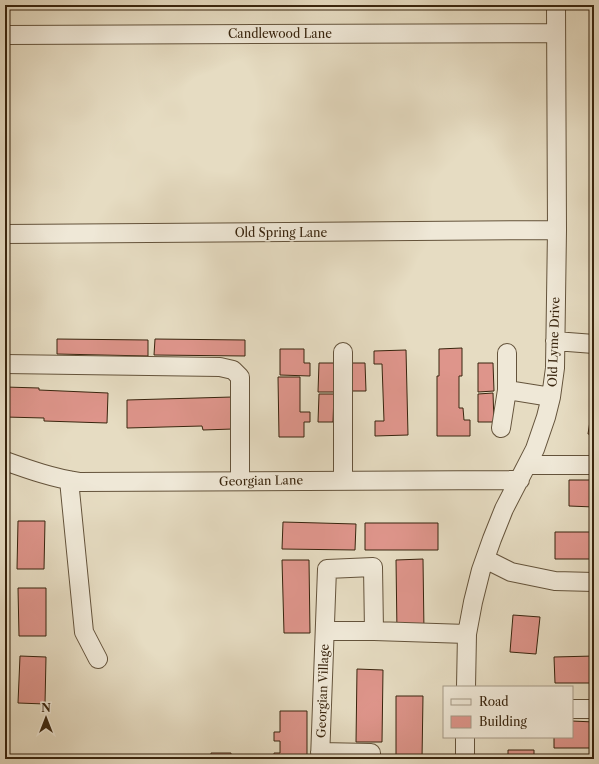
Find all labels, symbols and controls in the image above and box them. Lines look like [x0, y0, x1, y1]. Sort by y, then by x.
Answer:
street label: Candlewood Lane [228, 26, 332, 41]
street label: Old Spring Lane [235, 225, 328, 240]
street label: Old Lyme Drive [544, 296, 563, 387]
street label: Georgian Lane [219, 472, 303, 489]
street label: Georgian Village [313, 643, 332, 738]
legend [443, 686, 573, 738]
text: Road [479, 694, 509, 709]
north arrow [26, 698, 66, 738]
text: N [41, 701, 51, 715]
text: Building [479, 714, 527, 729]

